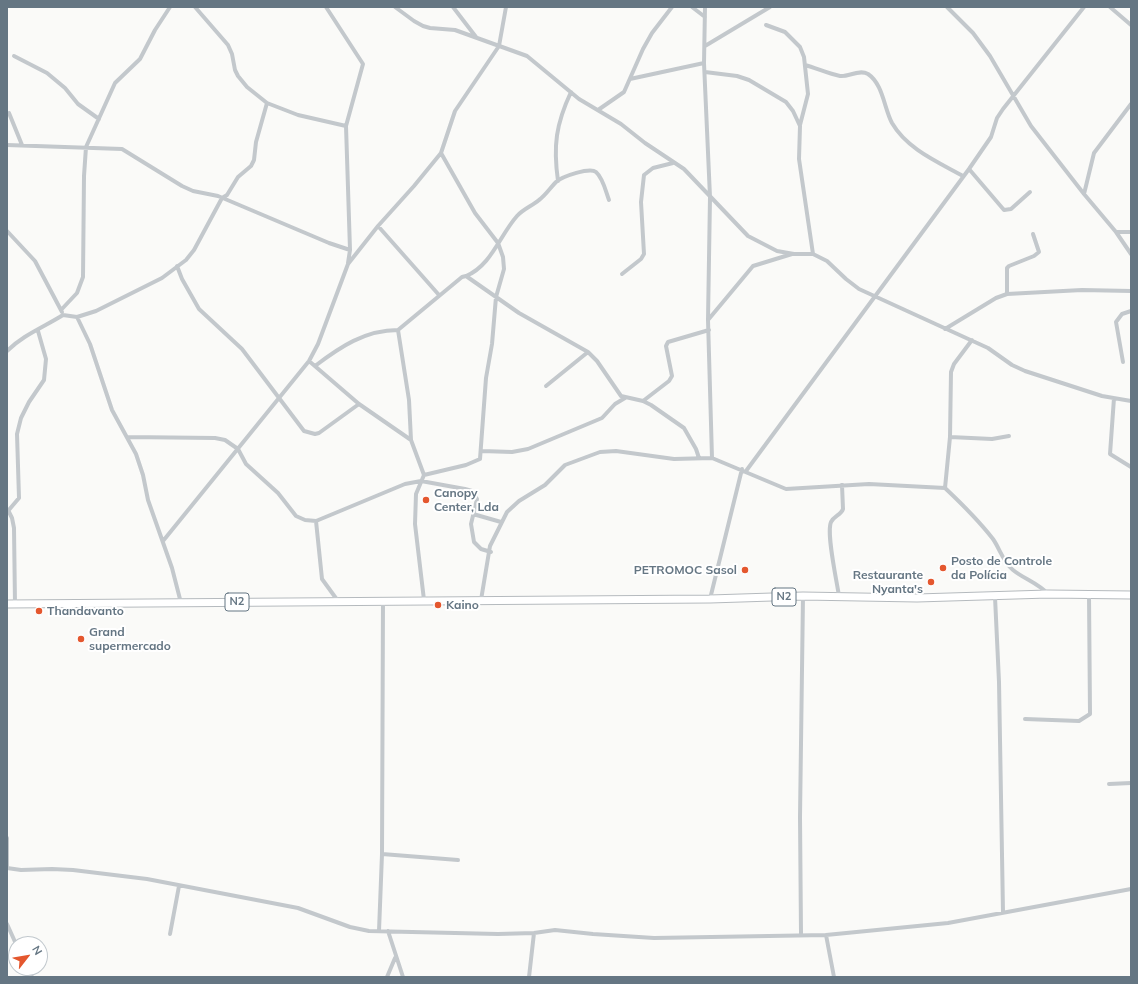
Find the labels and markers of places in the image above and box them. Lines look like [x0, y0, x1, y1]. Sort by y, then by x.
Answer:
place label: Canopy Center, Lda [434, 486, 499, 514]
marker: Canopy Center, Lda [421, 495, 431, 505]
place label: Posto de Controle da Polícia [951, 554, 1052, 582]
place label: PETROMOC Sasol [634, 563, 737, 577]
marker: Posto de Controle da Polícia [938, 563, 948, 573]
marker: PETROMOC Sasol [740, 565, 750, 575]
place label: Restaurante Nyanta's [853, 568, 923, 596]
marker: Restaurante Nyanta's [926, 577, 936, 587]
place label: Kaino [446, 598, 479, 612]
marker: Kaino [433, 600, 443, 610]
place label: Thandavanto [47, 604, 124, 618]
marker: Thandavanto [34, 606, 44, 616]
place label: Grand supermercado [89, 625, 171, 653]
marker: Grand supermercado [76, 634, 86, 644]

